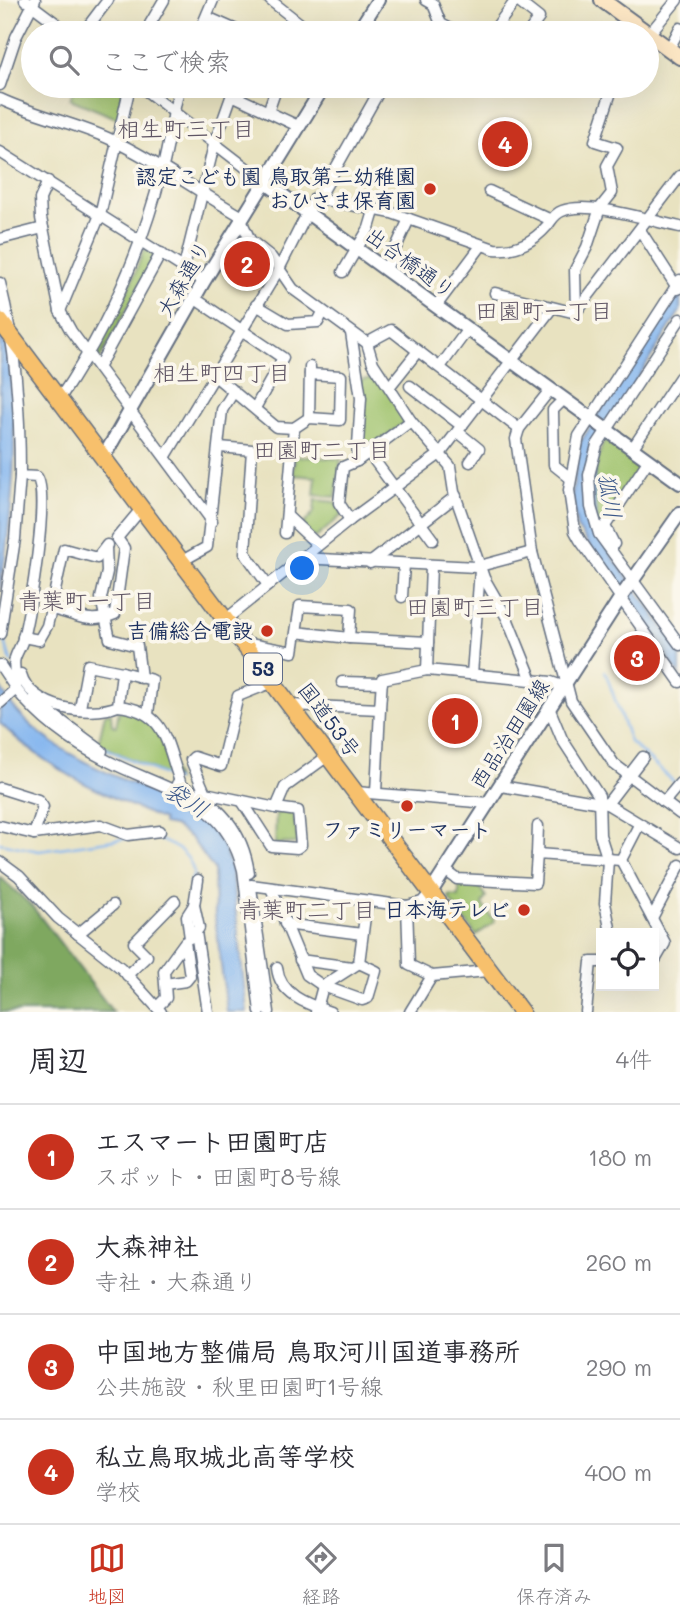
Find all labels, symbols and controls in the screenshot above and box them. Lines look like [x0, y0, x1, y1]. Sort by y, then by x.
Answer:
search box [21, 21, 659, 98]
icon: search [45, 41, 83, 79]
text: ここで検索 [101, 44, 231, 78]
district label: 相生町三丁目 [117, 113, 255, 143]
pin: 4 [482, 118, 528, 170]
place label: 認定こども園 鳥取第二幼稚園 おひさま保育園 [135, 162, 416, 213]
marker: 認定こども園 鳥取第二幼稚園 おひさま保育園 [422, 181, 438, 197]
street label: 出合橋通り [360, 220, 461, 304]
street label: 大森通り [150, 235, 215, 321]
pin: 2 [224, 238, 270, 290]
district label: 田園町一丁目 [475, 295, 613, 325]
district label: 相生町四丁目 [153, 357, 291, 387]
district label: 田園町二丁目 [253, 434, 391, 464]
water label: 狐川 [593, 471, 629, 521]
your location [285, 551, 319, 585]
district label: 青葉町一丁目 [18, 585, 156, 615]
district label: 田園町三丁目 [406, 591, 544, 621]
place label: 吉備総合電設 [127, 616, 253, 643]
marker: 吉備総合電設 [259, 623, 275, 639]
pin: 3 [614, 632, 660, 684]
road number: 53 [244, 654, 282, 684]
street label: 西品治田園線 [463, 673, 554, 793]
street label: 国道53号 [293, 676, 367, 762]
pin: 1 [432, 695, 478, 747]
water label: 袋川 [160, 774, 215, 824]
marker: ファミリーマート [399, 798, 415, 814]
place label: ファミリーマート [323, 815, 491, 842]
district label: 青葉町二丁目 [238, 894, 376, 924]
place label: 日本海テレビ [384, 895, 510, 922]
marker: 日本海テレビ [516, 902, 532, 918]
map controls [596, 928, 659, 991]
button: locate [596, 928, 659, 991]
text: 周辺 [28, 1039, 88, 1079]
text: 4件 [615, 1044, 652, 1074]
text: エスマート田園町店 [95, 1124, 330, 1158]
text: 1 [46, 1142, 56, 1172]
text: 180 m [588, 1142, 652, 1172]
text: スポット · 田園町8号線 [95, 1161, 341, 1191]
text: 大森神社 [95, 1229, 199, 1263]
text: 2 [45, 1247, 57, 1277]
text: 260 m [585, 1247, 652, 1277]
text: 寺社 · 大森通り [95, 1266, 258, 1296]
text: 中国地方整備局 鳥取河川国道事務所 [95, 1334, 520, 1368]
text: 3 [44, 1352, 58, 1382]
text: 290 m [586, 1352, 652, 1382]
text: 公共施設 · 秋里田園町1号線 [95, 1371, 383, 1401]
text: 私立鳥取城北高等学校 [95, 1439, 355, 1473]
text: 4 [44, 1457, 58, 1487]
text: 400 m [584, 1457, 652, 1487]
text: 学校 [95, 1476, 141, 1506]
tab: 地図 [88, 1539, 126, 1608]
tab: 経路 [302, 1539, 340, 1608]
tab: 保存済み [516, 1539, 592, 1608]

